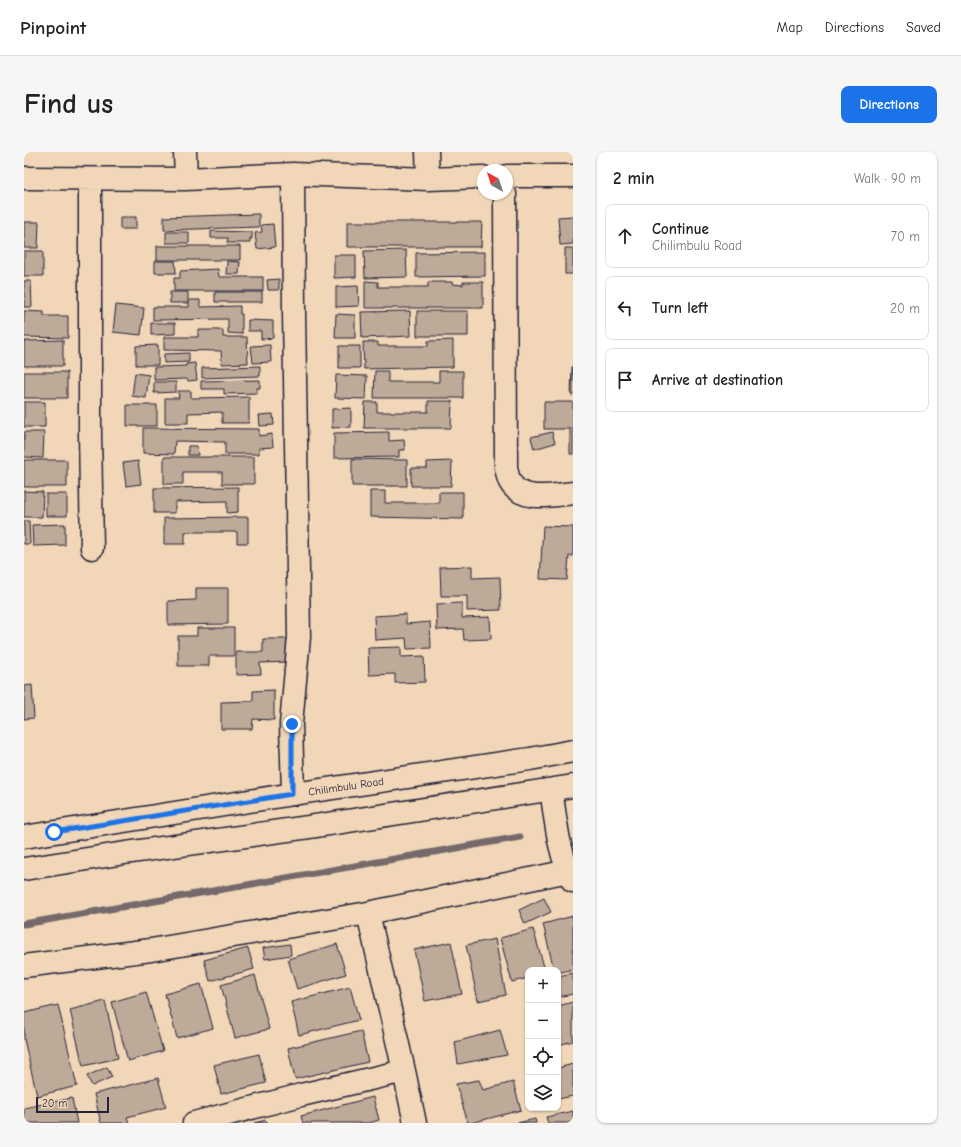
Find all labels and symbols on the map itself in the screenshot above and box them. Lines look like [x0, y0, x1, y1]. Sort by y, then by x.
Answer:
north arrow [477, 164, 513, 200]
route end [283, 715, 301, 733]
street label: Chilimbulu Road [307, 774, 385, 798]
route start [45, 823, 63, 841]
scale bar [36, 1095, 109, 1114]

